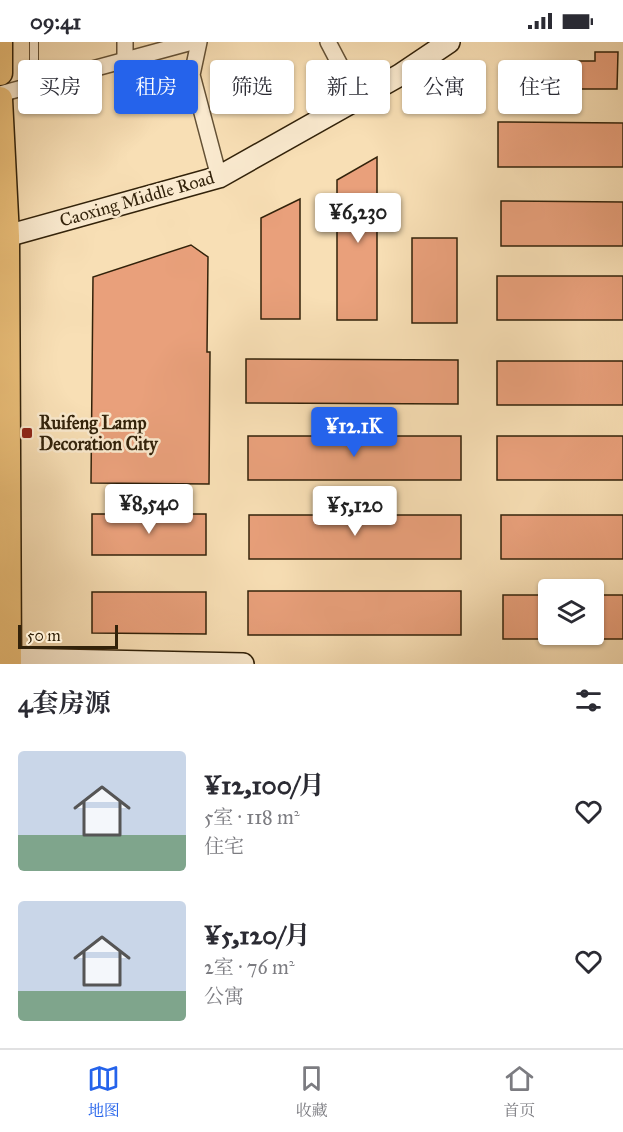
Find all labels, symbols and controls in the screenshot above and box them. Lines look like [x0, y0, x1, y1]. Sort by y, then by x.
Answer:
text: 09:41 [30, 8, 81, 35]
chip: 买房 [18, 60, 102, 114]
chip: 租房 [114, 60, 198, 114]
chip: 筛选 [210, 60, 294, 114]
chip: 新上 [306, 60, 390, 114]
chip: 公寓 [402, 60, 486, 114]
chip: 住宅 [498, 60, 582, 114]
street label: Caoxing Middle Road [57, 166, 217, 233]
pin: ¥6,230 [309, 193, 407, 244]
text: ¥6,230 [329, 200, 387, 224]
pin: ¥12.1K [305, 407, 403, 458]
place label: Ruifeng Lamp Decoration City [39, 412, 159, 456]
text: ¥12.1K [325, 414, 383, 438]
marker: Ruifeng Lamp Decoration City [20, 426, 34, 440]
pin: ¥8,540 [100, 484, 198, 535]
pin: ¥5,120 [306, 486, 404, 537]
text: ¥8,540 [119, 491, 179, 515]
text: ¥5,120 [327, 493, 383, 517]
map controls [538, 579, 604, 645]
button: layers [538, 579, 604, 645]
scale bar [18, 622, 118, 650]
text: 50 m [27, 626, 61, 645]
icon: filters [572, 684, 605, 717]
text: 4套房源 [18, 687, 111, 719]
text: ¥12,100/月 [204, 769, 325, 801]
icon: home [66, 775, 138, 847]
icon: heart [572, 795, 605, 828]
text: 5室 · 118 m² [204, 805, 300, 829]
text: 住宅 [204, 834, 244, 858]
text: ¥5,120/月 [204, 919, 310, 951]
icon: home [66, 925, 138, 997]
icon: heart [572, 945, 605, 978]
text: 2室 · 76 m² [204, 955, 295, 979]
text: 公寓 [204, 984, 244, 1008]
tab: 地图 [87, 1062, 120, 1121]
tab: 收藏 [295, 1062, 328, 1121]
tab: 首页 [503, 1062, 536, 1121]

